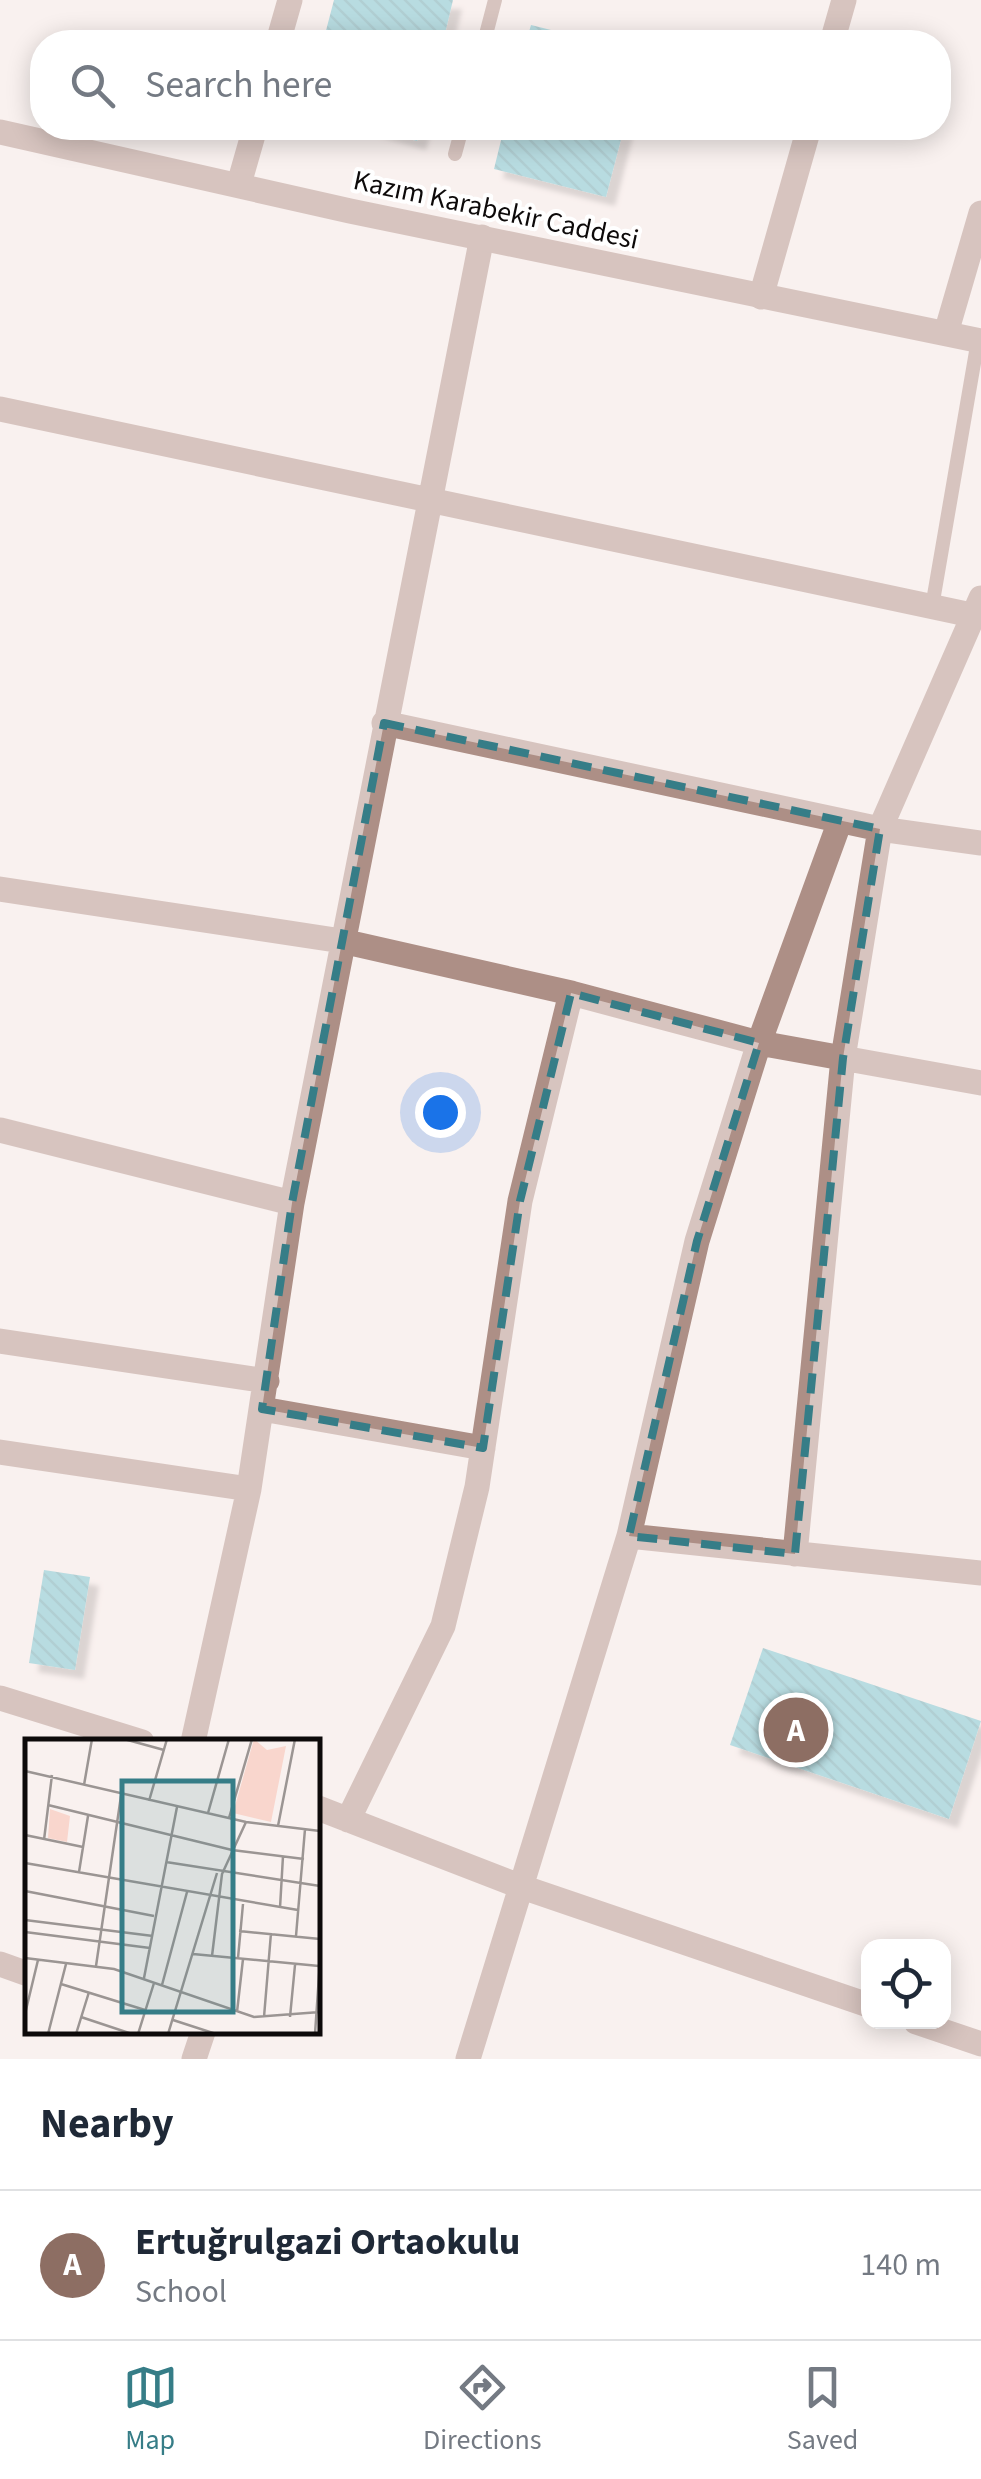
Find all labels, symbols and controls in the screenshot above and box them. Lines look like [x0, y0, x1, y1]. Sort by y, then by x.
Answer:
search box [30, 30, 951, 140]
icon: search [65, 58, 120, 113]
text: Search here [145, 58, 332, 112]
street label: Kazım Karabekir Caddesi [350, 160, 642, 260]
your location [415, 1087, 466, 1138]
pin: A [764, 1692, 828, 1768]
inset map [25, 1739, 320, 2034]
map controls [861, 1939, 951, 2029]
button: locate [861, 1939, 951, 2029]
text: Nearby [40, 2094, 174, 2154]
text: Ertuğrulgazi Ortaokulu [135, 2215, 520, 2269]
text: A [63, 2242, 82, 2288]
text: 140 m [860, 2242, 941, 2288]
text: School [135, 2269, 227, 2315]
tab: Map [123, 2360, 178, 2460]
tab: Directions [423, 2360, 542, 2460]
tab: Saved [787, 2360, 858, 2460]

